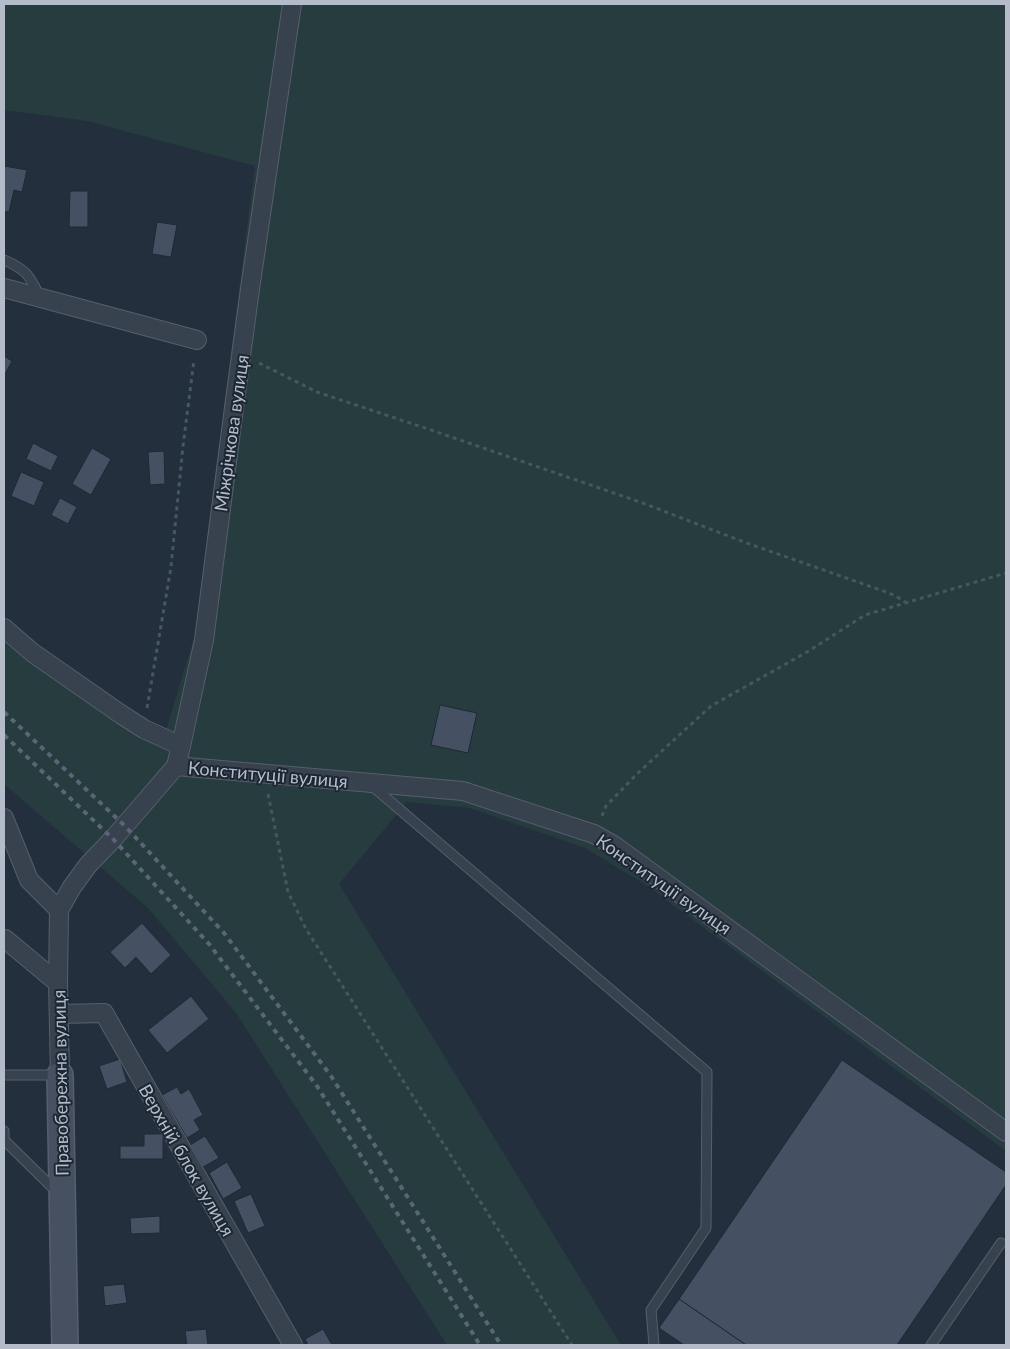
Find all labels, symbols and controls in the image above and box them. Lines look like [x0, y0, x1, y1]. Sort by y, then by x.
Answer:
street label: Міжрічкова вулиця [209, 353, 253, 513]
street label: Конституції вулиця [187, 756, 349, 792]
street label: Конституції вулиця [592, 829, 736, 939]
street label: Правобережна вулиця [47, 990, 73, 1176]
street label: Верхній блок вулиця [135, 1080, 239, 1240]

